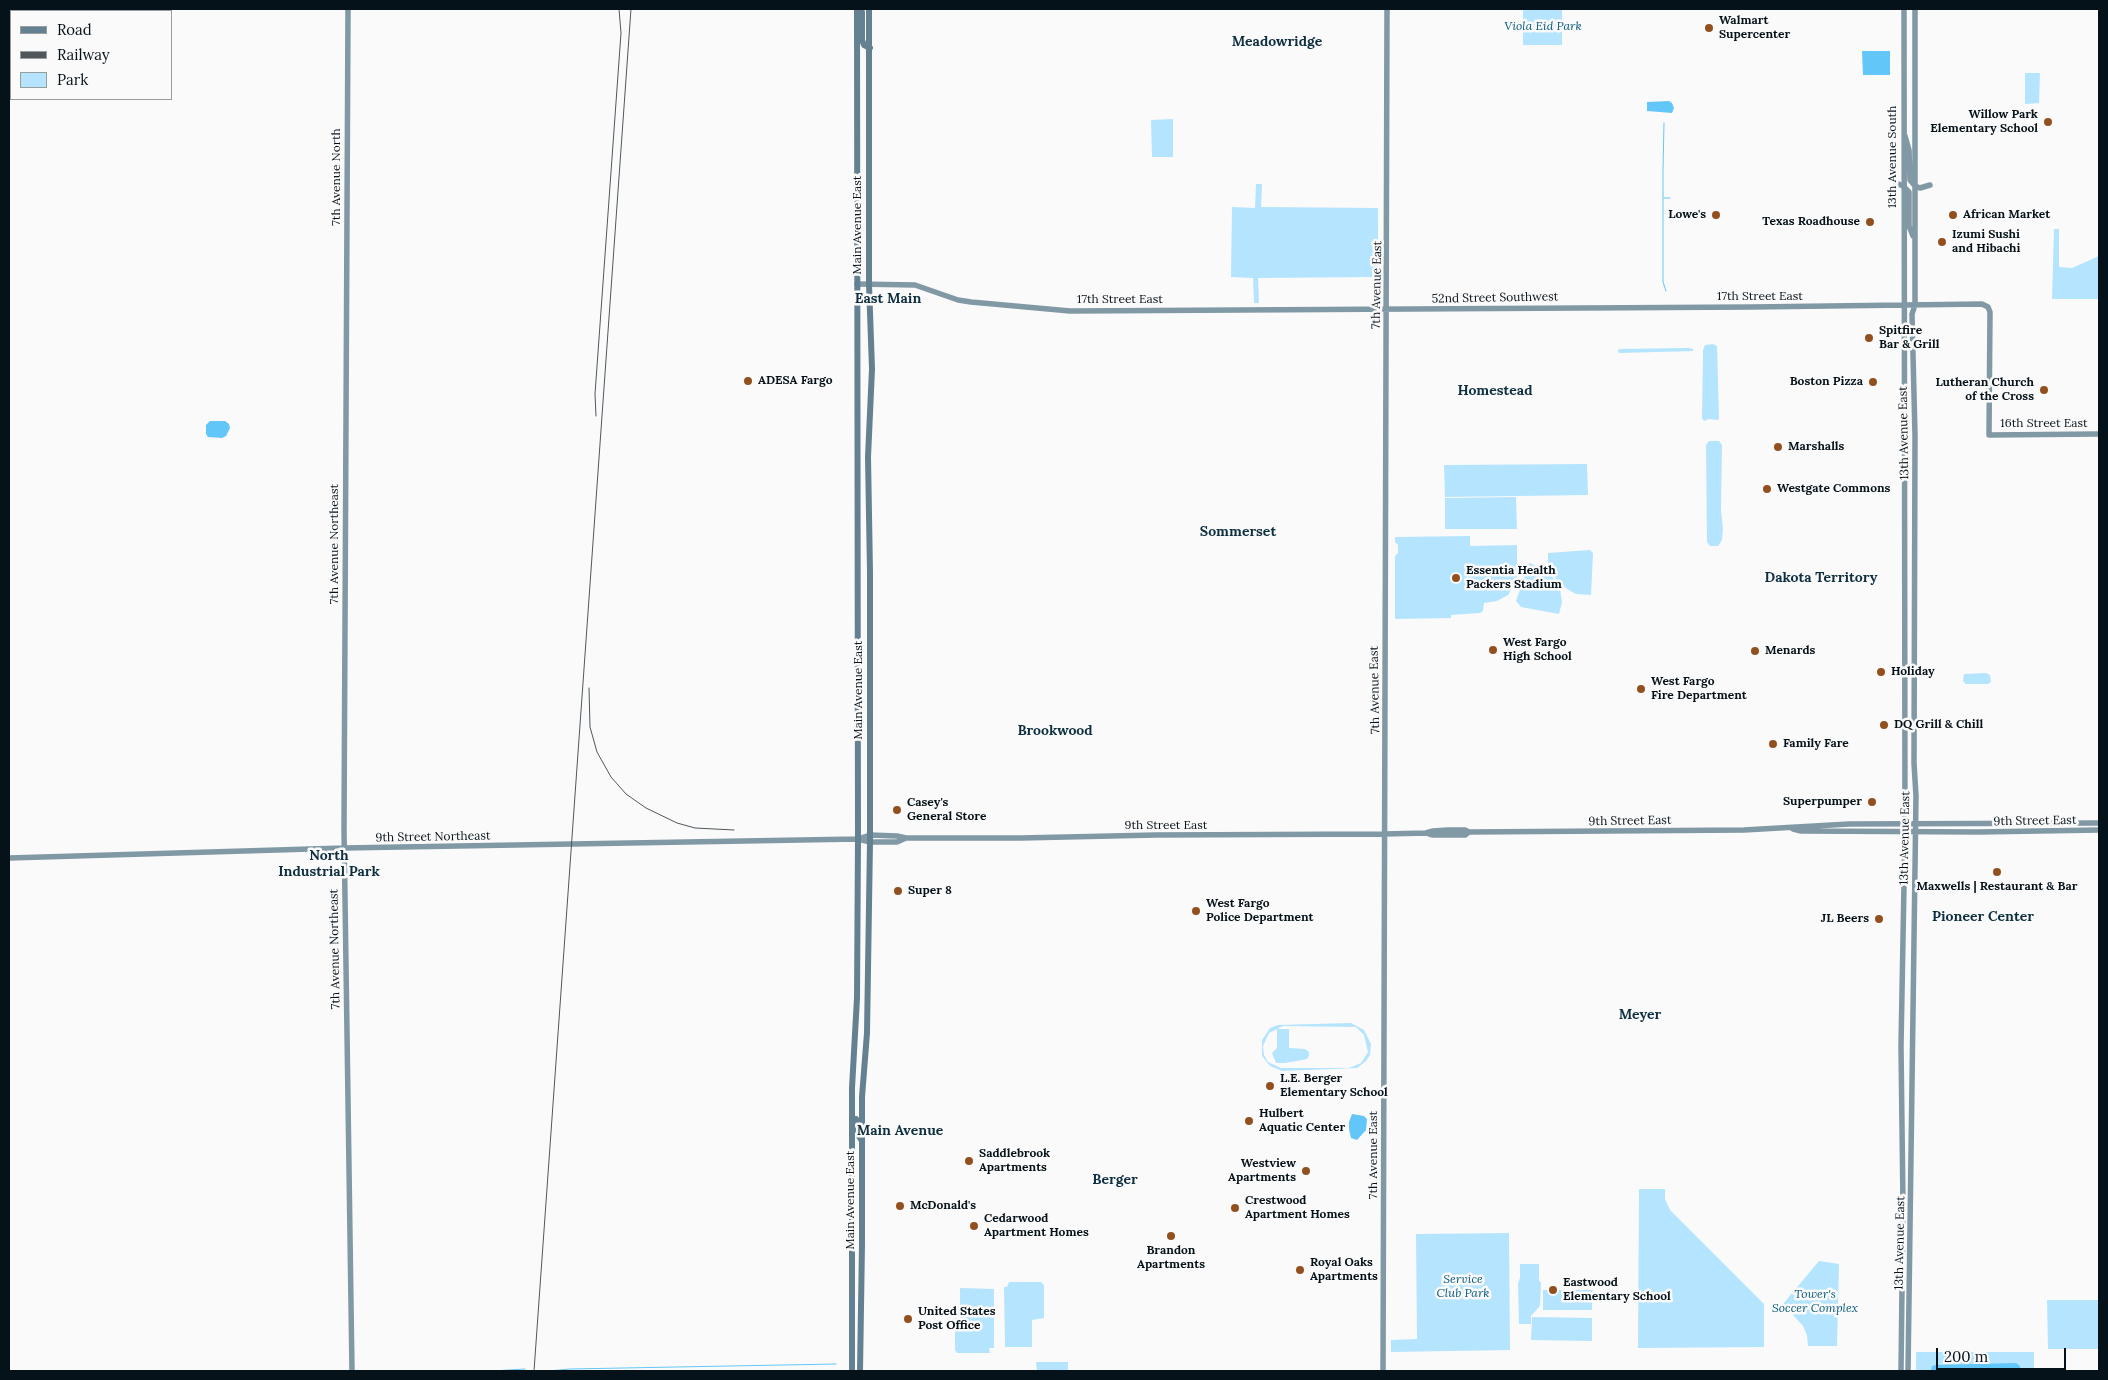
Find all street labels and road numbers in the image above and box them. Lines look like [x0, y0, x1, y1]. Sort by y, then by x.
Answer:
street label: 13th Avenue South [1886, 106, 1900, 208]
street label: 7th Avenue North [330, 128, 344, 226]
street label: Main Avenue East [851, 176, 865, 274]
street label: 7th Avenue East [1369, 241, 1385, 329]
street label: 52nd Street Southwest [1432, 290, 1558, 306]
street label: 17th Street East [1717, 290, 1803, 304]
street label: 17th Street East [1077, 293, 1163, 307]
street label: 13th Avenue East [1896, 386, 1912, 480]
street label: 16th Street East [2000, 417, 2088, 431]
street label: 7th Avenue Northeast [328, 484, 342, 604]
street label: Main Avenue East [852, 641, 866, 739]
street label: 7th Avenue East [1367, 646, 1383, 734]
street label: 13th Avenue East [1897, 791, 1913, 885]
street label: 9th Street East [1588, 813, 1672, 829]
street label: 9th Street East [1993, 813, 2077, 829]
street label: 9th Street East [1125, 819, 1207, 833]
street label: 9th Street Northeast [375, 829, 491, 845]
street label: 7th Avenue Northeast [327, 889, 343, 1009]
street label: 7th Avenue East [1367, 1111, 1381, 1199]
street label: Main Avenue East [844, 1151, 858, 1249]
street label: 13th Avenue East [1892, 1196, 1908, 1290]

